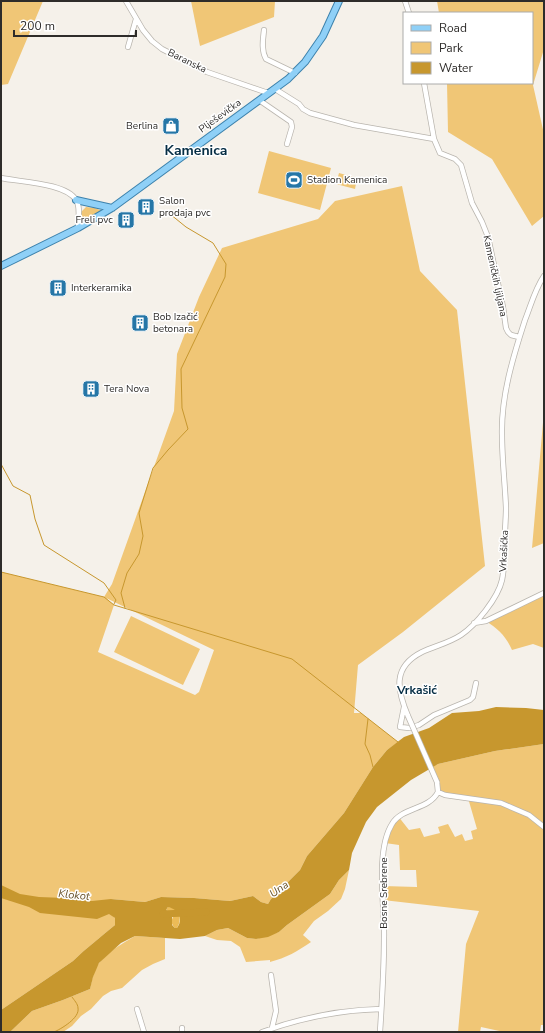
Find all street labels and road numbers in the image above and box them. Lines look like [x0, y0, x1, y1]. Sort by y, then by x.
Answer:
street label: Baranska [165, 46, 209, 76]
street label: Plješevička [196, 96, 244, 136]
street label: Kameničkih ljiljana [480, 234, 510, 318]
street label: Vrkašićka [496, 530, 512, 573]
street label: Bosne Srebrene [377, 857, 391, 929]

